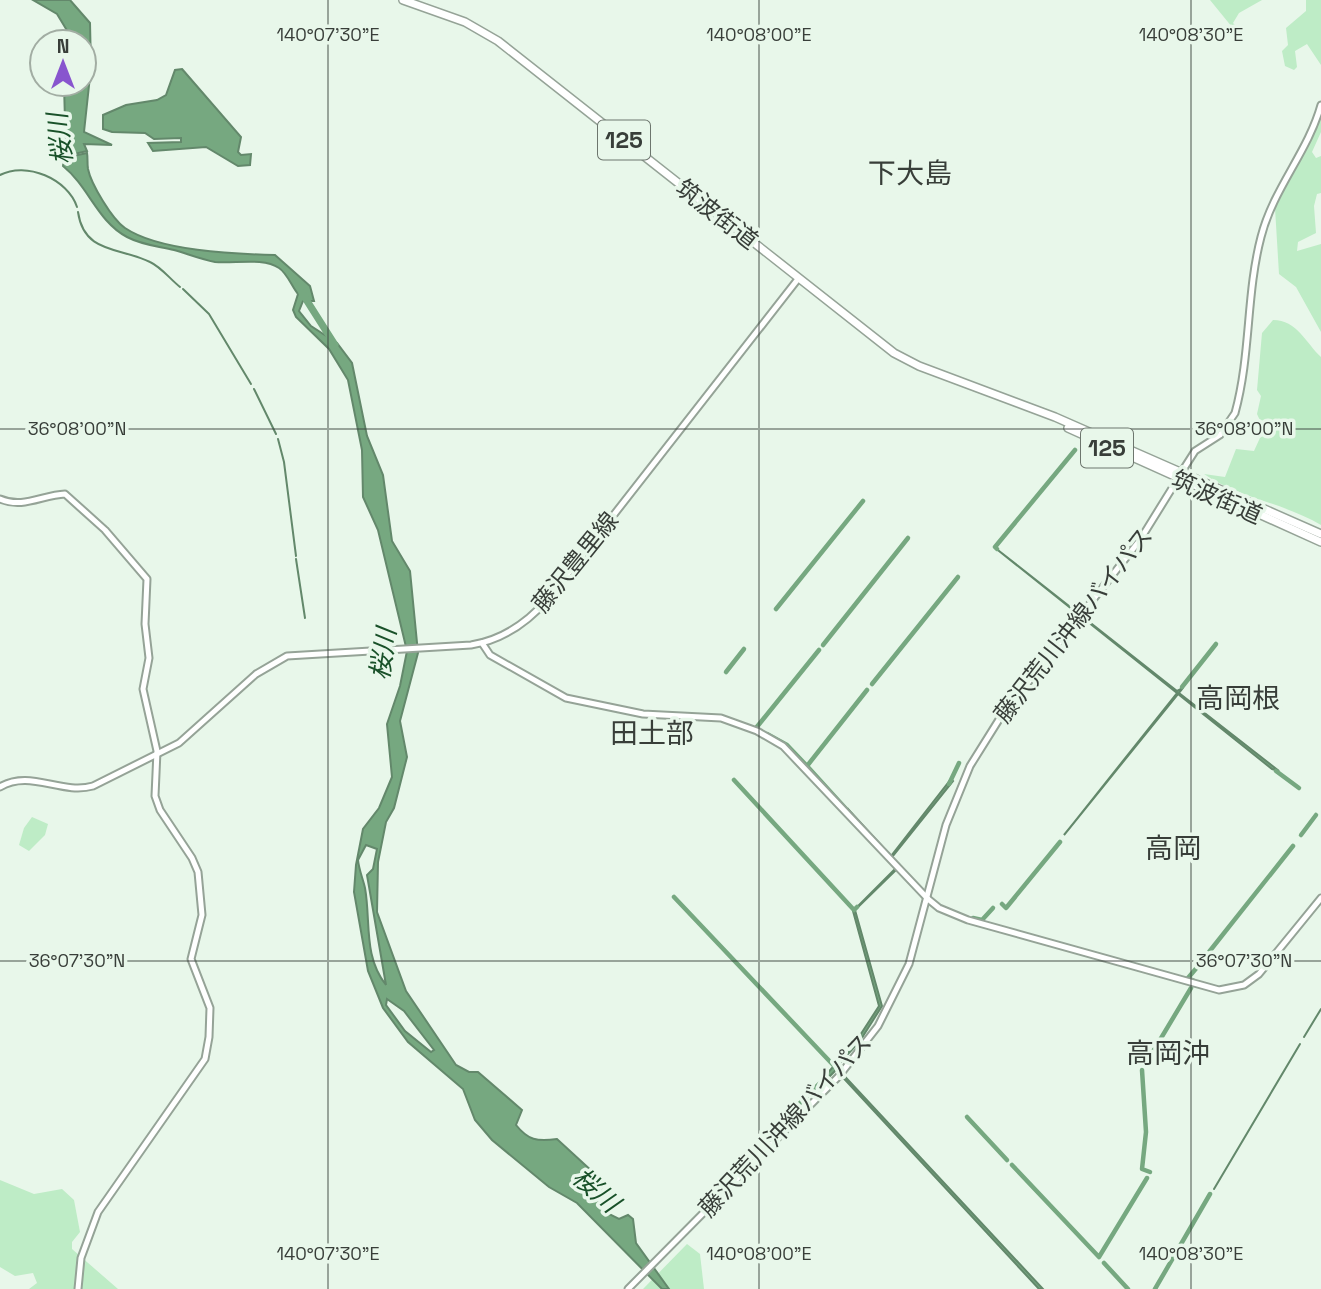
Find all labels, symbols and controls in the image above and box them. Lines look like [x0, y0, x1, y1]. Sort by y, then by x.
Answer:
text: 140°07'30"E [276, 23, 380, 46]
text: 140°08'00"E [706, 23, 812, 46]
text: 140°08'30"E [1139, 23, 1243, 46]
north arrow [28, 28, 98, 98]
text: N [57, 34, 69, 59]
water label: 桜川 [40, 108, 80, 167]
road number: 125 [598, 120, 650, 160]
district label: 下大島 [868, 155, 952, 191]
street label: 筑波街道 [670, 172, 764, 256]
text: 36°08'00"N [28, 417, 126, 440]
text: 36°08'00"N [1195, 417, 1293, 440]
road number: 125 [1081, 428, 1133, 468]
street label: 筑波街道 [1167, 463, 1267, 531]
street label: 藤沢豊里線 [525, 506, 625, 618]
street label: 藤沢荒川沖線バイパス [987, 521, 1159, 729]
water label: 桜川 [363, 623, 404, 682]
district label: 高岡根 [1196, 680, 1280, 716]
district label: 田土部 [610, 715, 694, 751]
district label: 高岡 [1145, 830, 1201, 866]
text: 36°07'30"N [29, 949, 125, 972]
text: 36°07'30"N [1196, 949, 1292, 972]
street label: 藤沢荒川沖線バイパス [692, 1027, 878, 1223]
district label: 高岡沖 [1126, 1035, 1210, 1071]
water label: 桜川 [565, 1160, 629, 1222]
text: 140°07'30"E [276, 1242, 380, 1265]
text: 140°08'00"E [706, 1242, 812, 1265]
text: 140°08'30"E [1139, 1242, 1243, 1265]

